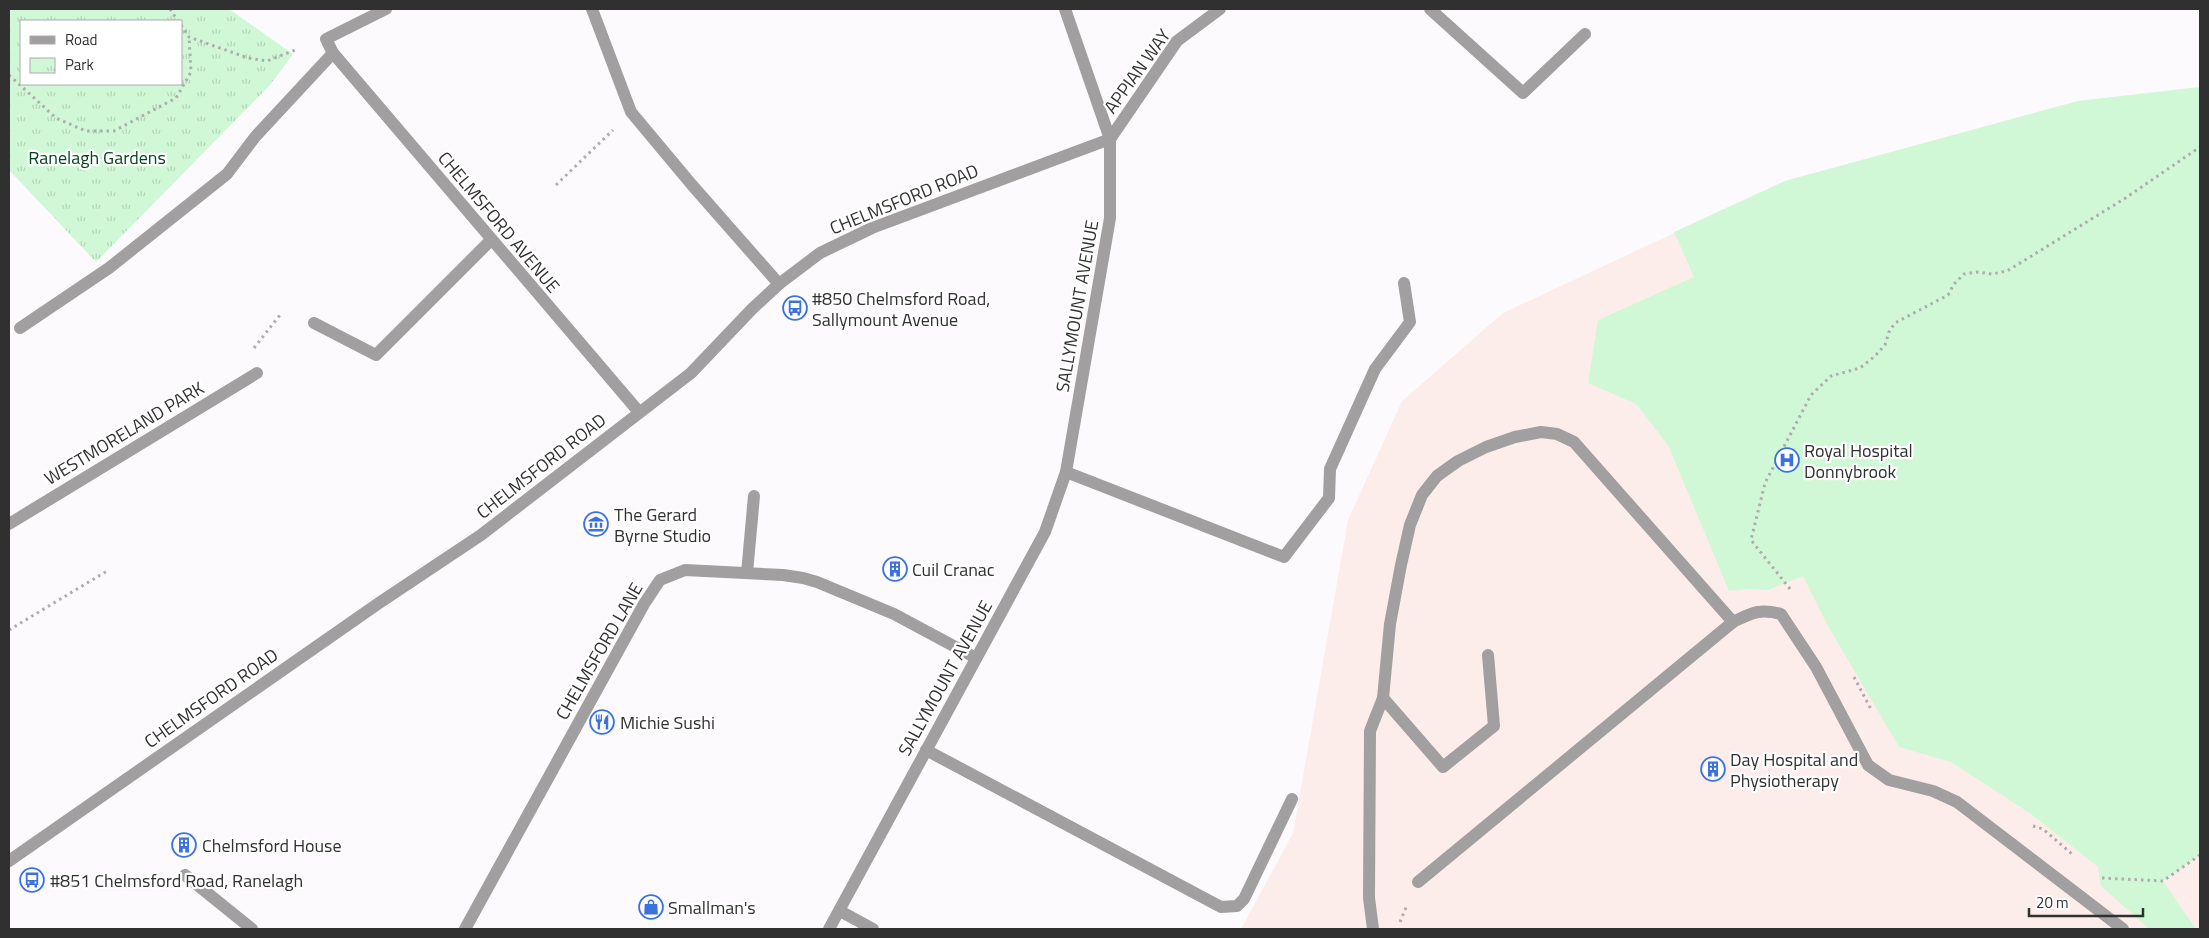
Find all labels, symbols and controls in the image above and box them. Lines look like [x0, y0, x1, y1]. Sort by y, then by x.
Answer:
legend [20, 20, 182, 85]
street label: APPIAN WAY [1097, 23, 1177, 119]
text: Road [65, 28, 97, 51]
text: Park [65, 53, 94, 76]
park label: Ranelagh Gardens [28, 144, 166, 171]
street label: CHELMSFORD AVENUE [432, 145, 566, 299]
street label: CHELMSFORD ROAD [826, 157, 982, 241]
street label: SALLYMOUNT AVENUE [1049, 218, 1105, 394]
place label: #850 Chelmsford Road, Sallymount Avenue [812, 285, 990, 333]
bus stop icon: #850 Chelmsford Road, Sallymount Avenue [782, 295, 808, 321]
street label: WESTMORELAND PARK [39, 374, 209, 492]
street label: CHELMSFORD ROAD [470, 407, 612, 525]
place label: Royal Hospital Donnybrook [1804, 437, 1913, 485]
hospital icon: Royal Hospital Donnybrook [1774, 447, 1800, 473]
place label: The Gerard Byrne Studio [614, 501, 711, 549]
museum icon: The Gerard Byrne Studio [583, 511, 609, 537]
building icon: Cuil Cranac [882, 556, 908, 582]
place label: Cuil Cranac [912, 556, 995, 583]
street label: CHELMSFORD LANE [549, 577, 649, 725]
street label: SALLYMOUNT AVENUE [891, 595, 999, 761]
street label: CHELMSFORD ROAD [138, 642, 284, 754]
restaurant icon: Michie Sushi [589, 709, 615, 735]
place label: Michie Sushi [620, 709, 715, 736]
place label: Day Hospital and Physiotherapy [1730, 746, 1858, 794]
building icon: Day Hospital and Physiotherapy [1700, 756, 1726, 782]
building icon: Chelmsford House [171, 832, 197, 858]
place label: Chelmsford House [202, 832, 341, 859]
bus stop icon: #851 Chelmsford Road, Ranelagh [19, 867, 45, 893]
place label: #851 Chelmsford Road, Ranelagh [50, 867, 303, 894]
scale bar [2029, 886, 2143, 918]
text: 20 m [2036, 891, 2069, 914]
shop icon: Smallman's [638, 894, 664, 920]
place label: Smallman's [668, 894, 756, 921]

